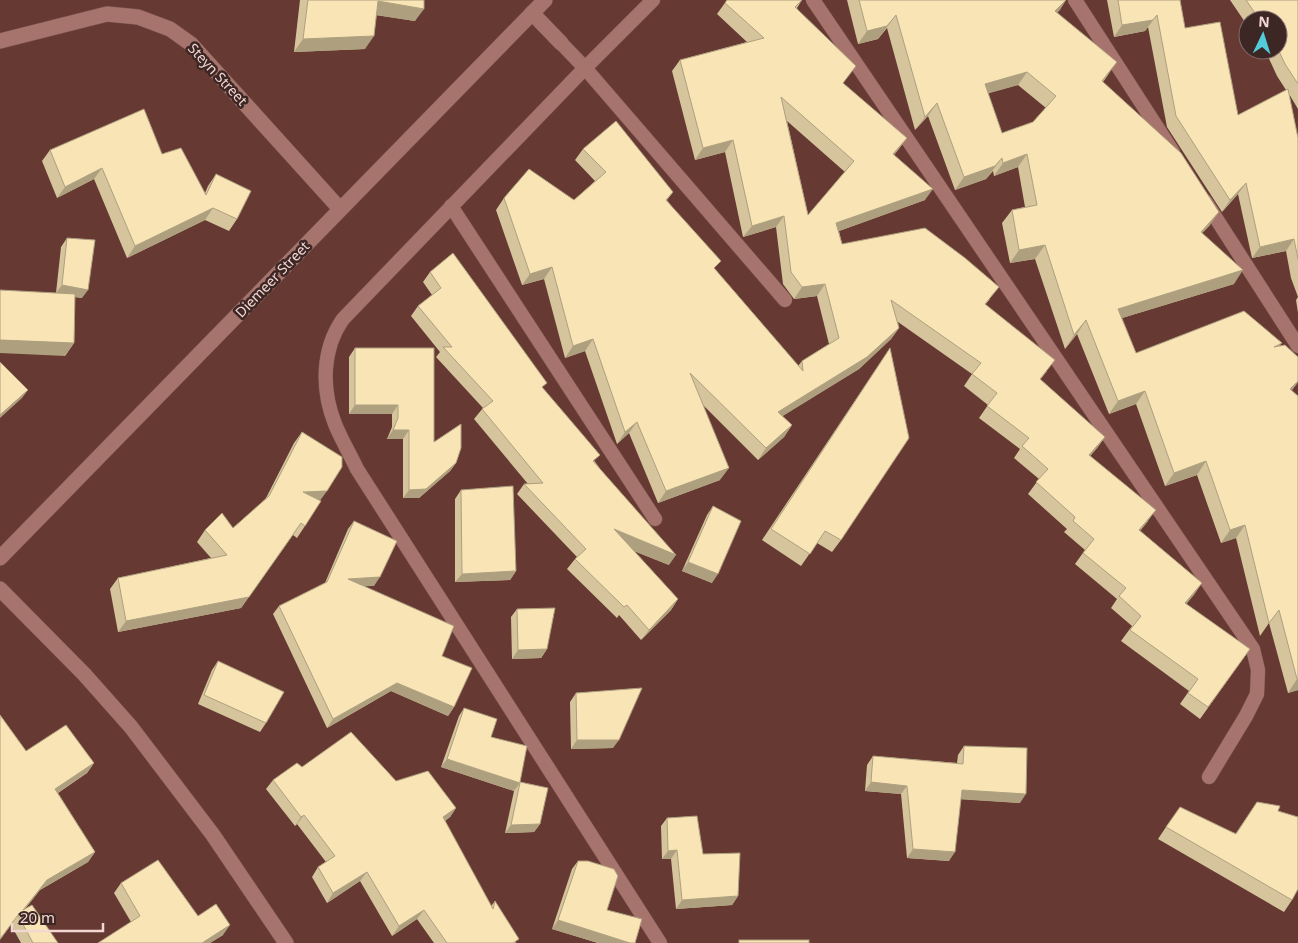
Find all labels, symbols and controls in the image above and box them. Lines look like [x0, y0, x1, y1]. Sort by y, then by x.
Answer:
north arrow [1238, 10, 1288, 60]
text: N [1258, 12, 1270, 31]
street label: Steyn Street [184, 39, 252, 109]
street label: Diemeer Street [231, 237, 313, 321]
scale bar [12, 900, 104, 932]
text: 20 m [20, 907, 55, 927]

